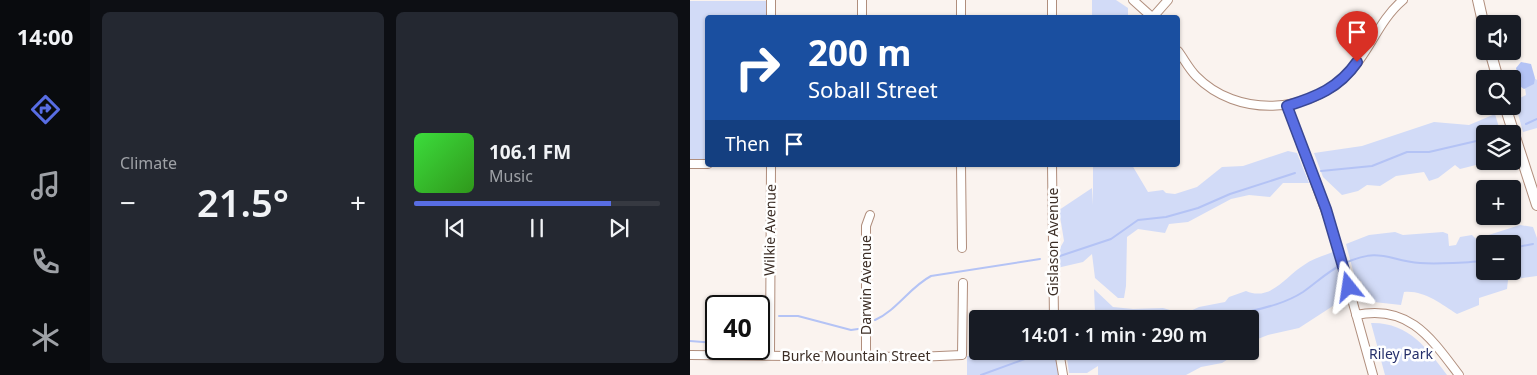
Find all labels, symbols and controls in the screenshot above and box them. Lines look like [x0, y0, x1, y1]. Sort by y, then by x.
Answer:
pin [1336, 11, 1378, 62]
map controls [1476, 15, 1521, 280]
button: sound [1476, 15, 1521, 60]
icon: arrive [1343, 18, 1371, 46]
text: 14:00 [17, 21, 73, 51]
text: 200 m [808, 29, 911, 76]
icon: right [725, 35, 790, 100]
button: search [1476, 70, 1521, 115]
text: Soball Street [808, 74, 938, 104]
icon: directions [28, 92, 63, 127]
button: layers [1476, 125, 1521, 170]
icon: arrive [780, 130, 808, 158]
text: Then [725, 131, 770, 157]
text: 106.1 FM [489, 139, 571, 165]
text: Climate [120, 152, 177, 174]
text: Music [489, 165, 533, 187]
icon: music [28, 168, 63, 203]
text: 21.5° [197, 176, 289, 228]
button: + [1476, 180, 1521, 225]
text: − [120, 183, 136, 221]
text: + [350, 183, 366, 221]
street label: Wilkie Avenue [759, 184, 780, 276]
street label: Gislason Avenue [1043, 188, 1062, 296]
icon: previous [441, 214, 469, 242]
icon: pause [523, 214, 551, 242]
icon: next [605, 214, 633, 242]
street label: Darwin Avenue [856, 235, 875, 335]
button: − [1476, 235, 1521, 280]
icon: phone [28, 244, 63, 279]
position arrow [1322, 260, 1374, 312]
speed limit sign: 40 [705, 295, 770, 360]
icon: climate [28, 320, 63, 355]
text: 14:01 · 1 min · 290 m [1021, 322, 1207, 348]
park label: Riley Park [1369, 344, 1433, 363]
street label: Burke Mountain Street [782, 346, 930, 365]

